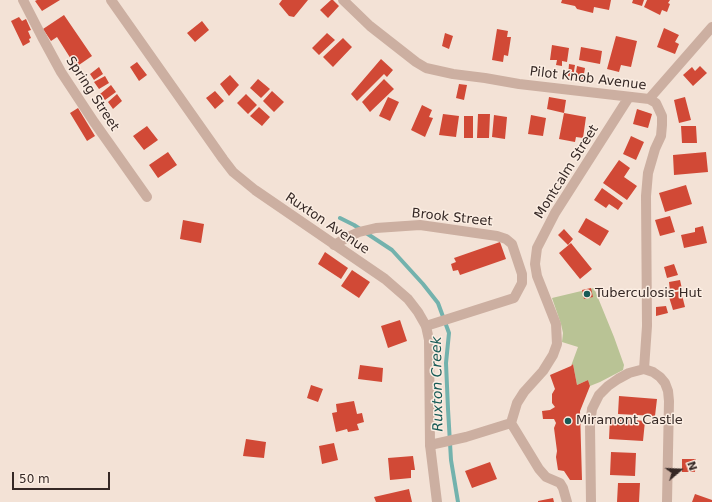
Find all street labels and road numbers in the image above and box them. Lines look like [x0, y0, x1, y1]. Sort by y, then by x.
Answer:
street label: Spring Street [62, 54, 122, 134]
street label: Pilot Knob Avenue [529, 64, 647, 94]
street label: Montcalm Street [532, 122, 602, 222]
street label: Ruxton Avenue [282, 190, 372, 258]
street label: Brook Street [411, 206, 493, 230]

